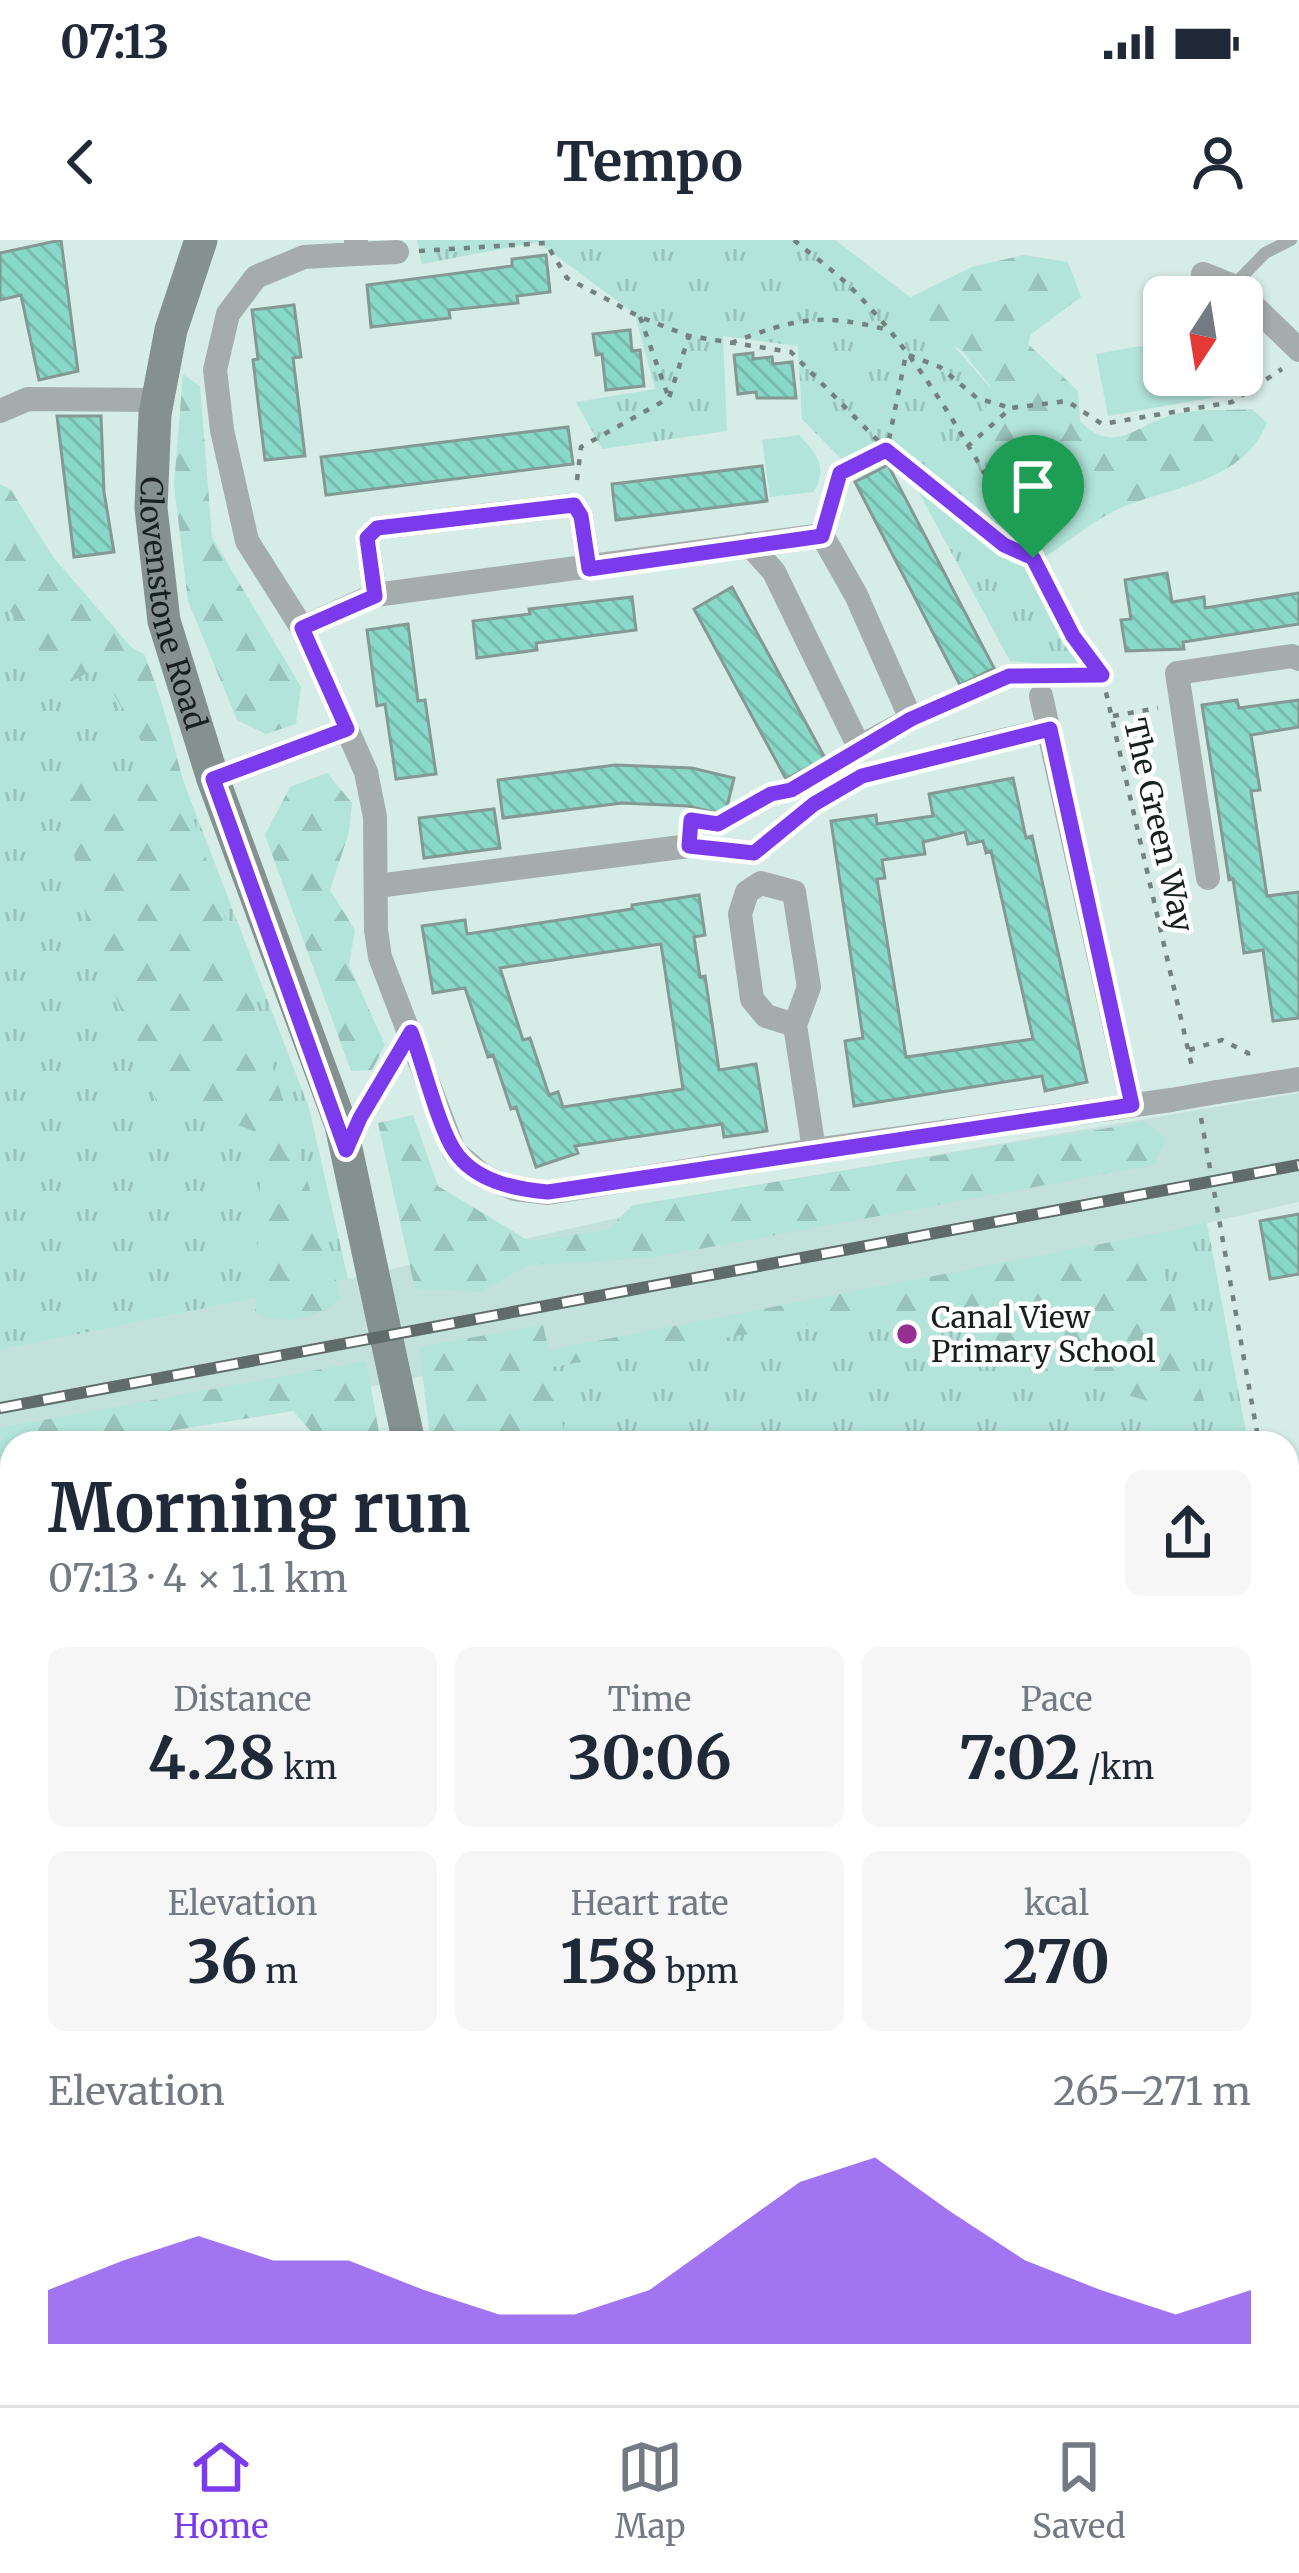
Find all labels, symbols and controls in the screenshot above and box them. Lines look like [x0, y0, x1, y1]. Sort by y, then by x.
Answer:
text: 07:13 [60, 14, 169, 70]
text: Tempo [556, 128, 743, 196]
icon: back [48, 129, 114, 195]
icon: person [1185, 129, 1251, 195]
north arrow [1143, 276, 1263, 396]
map controls [1143, 276, 1263, 396]
pin [982, 435, 1084, 558]
icon: arrive [1000, 453, 1066, 519]
street label: Clovenstone Road [132, 476, 215, 734]
street label: The Green Way [1116, 714, 1202, 936]
place label: Canal View Primary School [931, 1298, 1156, 1370]
marker: Canal View Primary School [894, 1321, 920, 1347]
text: Morning run [48, 1467, 471, 1550]
button: share [1125, 1470, 1251, 1596]
text: 07:13 · 4 × 1.1 km [48, 1554, 348, 1603]
text: Distance [174, 1679, 311, 1720]
text: Time [608, 1679, 691, 1720]
text: Pace [1020, 1679, 1093, 1720]
text: 4.28 [148, 1720, 276, 1795]
text: 30:06 [567, 1720, 732, 1795]
text: 7:02 [959, 1720, 1080, 1795]
text: km [276, 1747, 337, 1788]
text: /km [1080, 1747, 1154, 1788]
text: Elevation [168, 1883, 317, 1924]
text: Heart rate [571, 1883, 728, 1924]
text: kcal [1024, 1883, 1089, 1924]
text: 36 [187, 1924, 257, 1999]
text: 158 [560, 1924, 658, 1999]
text: 270 [1003, 1924, 1110, 1999]
text: m [257, 1951, 298, 1992]
text: bpm [658, 1951, 739, 1992]
text: Elevation [48, 2067, 225, 2116]
text: 265–271 m [1053, 2067, 1251, 2116]
tab: Home [173, 2434, 268, 2547]
tab: Map [615, 2434, 685, 2547]
tab: Saved [1032, 2434, 1126, 2547]

